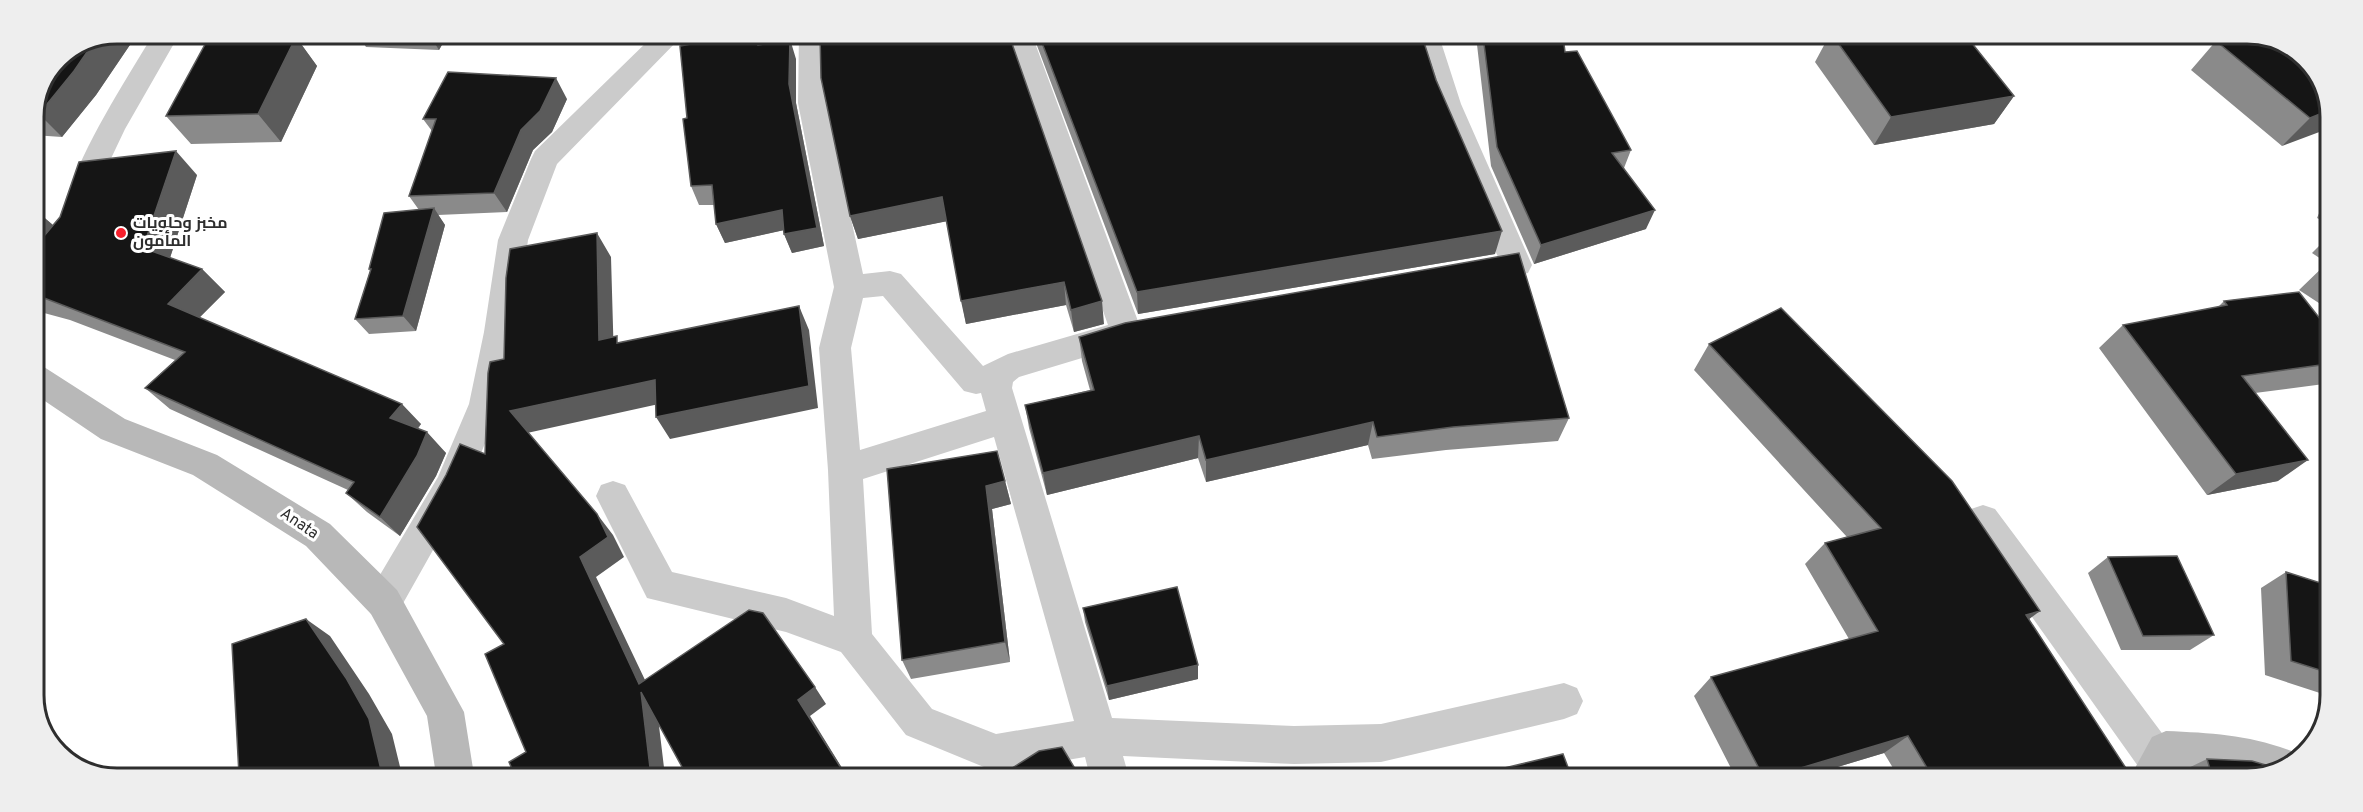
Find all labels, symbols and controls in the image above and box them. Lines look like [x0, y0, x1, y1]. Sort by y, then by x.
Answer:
place label: مخبز وحلويات المأمون [133, 214, 228, 252]
marker: مخبز وحلويات المأمون [114, 226, 128, 240]
street label: Anata [276, 504, 322, 544]

